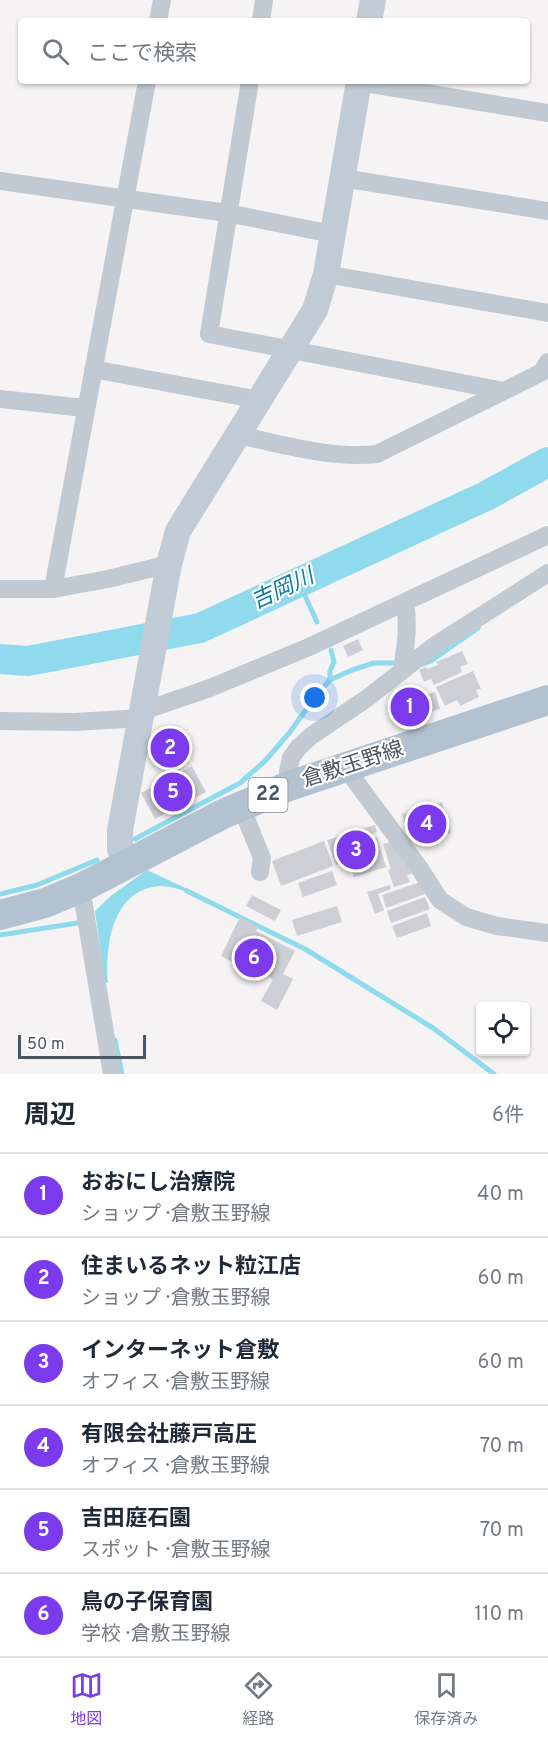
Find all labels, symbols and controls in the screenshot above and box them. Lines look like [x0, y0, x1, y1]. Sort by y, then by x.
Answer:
search box [18, 18, 530, 84]
icon: search [39, 35, 72, 68]
text: ここで検索 [87, 41, 197, 68]
water label: 吉岡川 [247, 563, 320, 616]
your location [300, 683, 329, 712]
pin: 1 [390, 684, 430, 730]
pin: 2 [150, 726, 190, 771]
street label: 倉敷玉野線 [299, 736, 407, 794]
pin: 5 [154, 770, 192, 814]
road number: 22 [248, 778, 288, 812]
pin: 4 [408, 802, 446, 846]
pin: 3 [336, 828, 376, 872]
pin: 6 [234, 936, 274, 980]
map controls [476, 1002, 530, 1056]
button: locate [476, 1002, 530, 1056]
scale bar [18, 1032, 146, 1060]
text: 50 m [27, 1035, 65, 1055]
text: 周辺 [24, 1100, 76, 1133]
text: 6件 [492, 1103, 524, 1129]
text: おおにし治療院 [81, 1170, 235, 1197]
text: 1 [40, 1182, 48, 1208]
text: 40 m [477, 1182, 524, 1208]
text: ショップ · 倉敷玉野線 [81, 1202, 270, 1228]
text: 住まいるネット粒江店 [81, 1254, 301, 1281]
text: 2 [37, 1266, 50, 1292]
text: 60 m [478, 1266, 524, 1292]
text: ショップ · 倉敷玉野線 [81, 1286, 270, 1312]
text: インターネット倉敷 [81, 1338, 279, 1365]
text: 3 [38, 1350, 50, 1376]
text: 60 m [478, 1350, 524, 1376]
text: オフィス · 倉敷玉野線 [81, 1370, 270, 1396]
text: 有限会社藤戸高圧 [81, 1422, 257, 1449]
text: 4 [37, 1434, 50, 1460]
text: 70 m [480, 1434, 524, 1460]
text: オフィス · 倉敷玉野線 [81, 1454, 270, 1480]
text: 吉田庭石園 [81, 1506, 191, 1533]
text: 5 [37, 1518, 50, 1544]
text: 70 m [480, 1518, 524, 1544]
text: スポット · 倉敷玉野線 [81, 1538, 270, 1564]
text: 鳥の子保育園 [81, 1590, 213, 1617]
text: 6 [37, 1602, 50, 1628]
text: 110 m [475, 1602, 524, 1628]
text: 学校 · 倉敷玉野線 [81, 1622, 230, 1648]
tab: 地図 [70, 1669, 103, 1730]
tab: 経路 [242, 1669, 275, 1730]
tab: 保存済み [414, 1669, 478, 1730]

